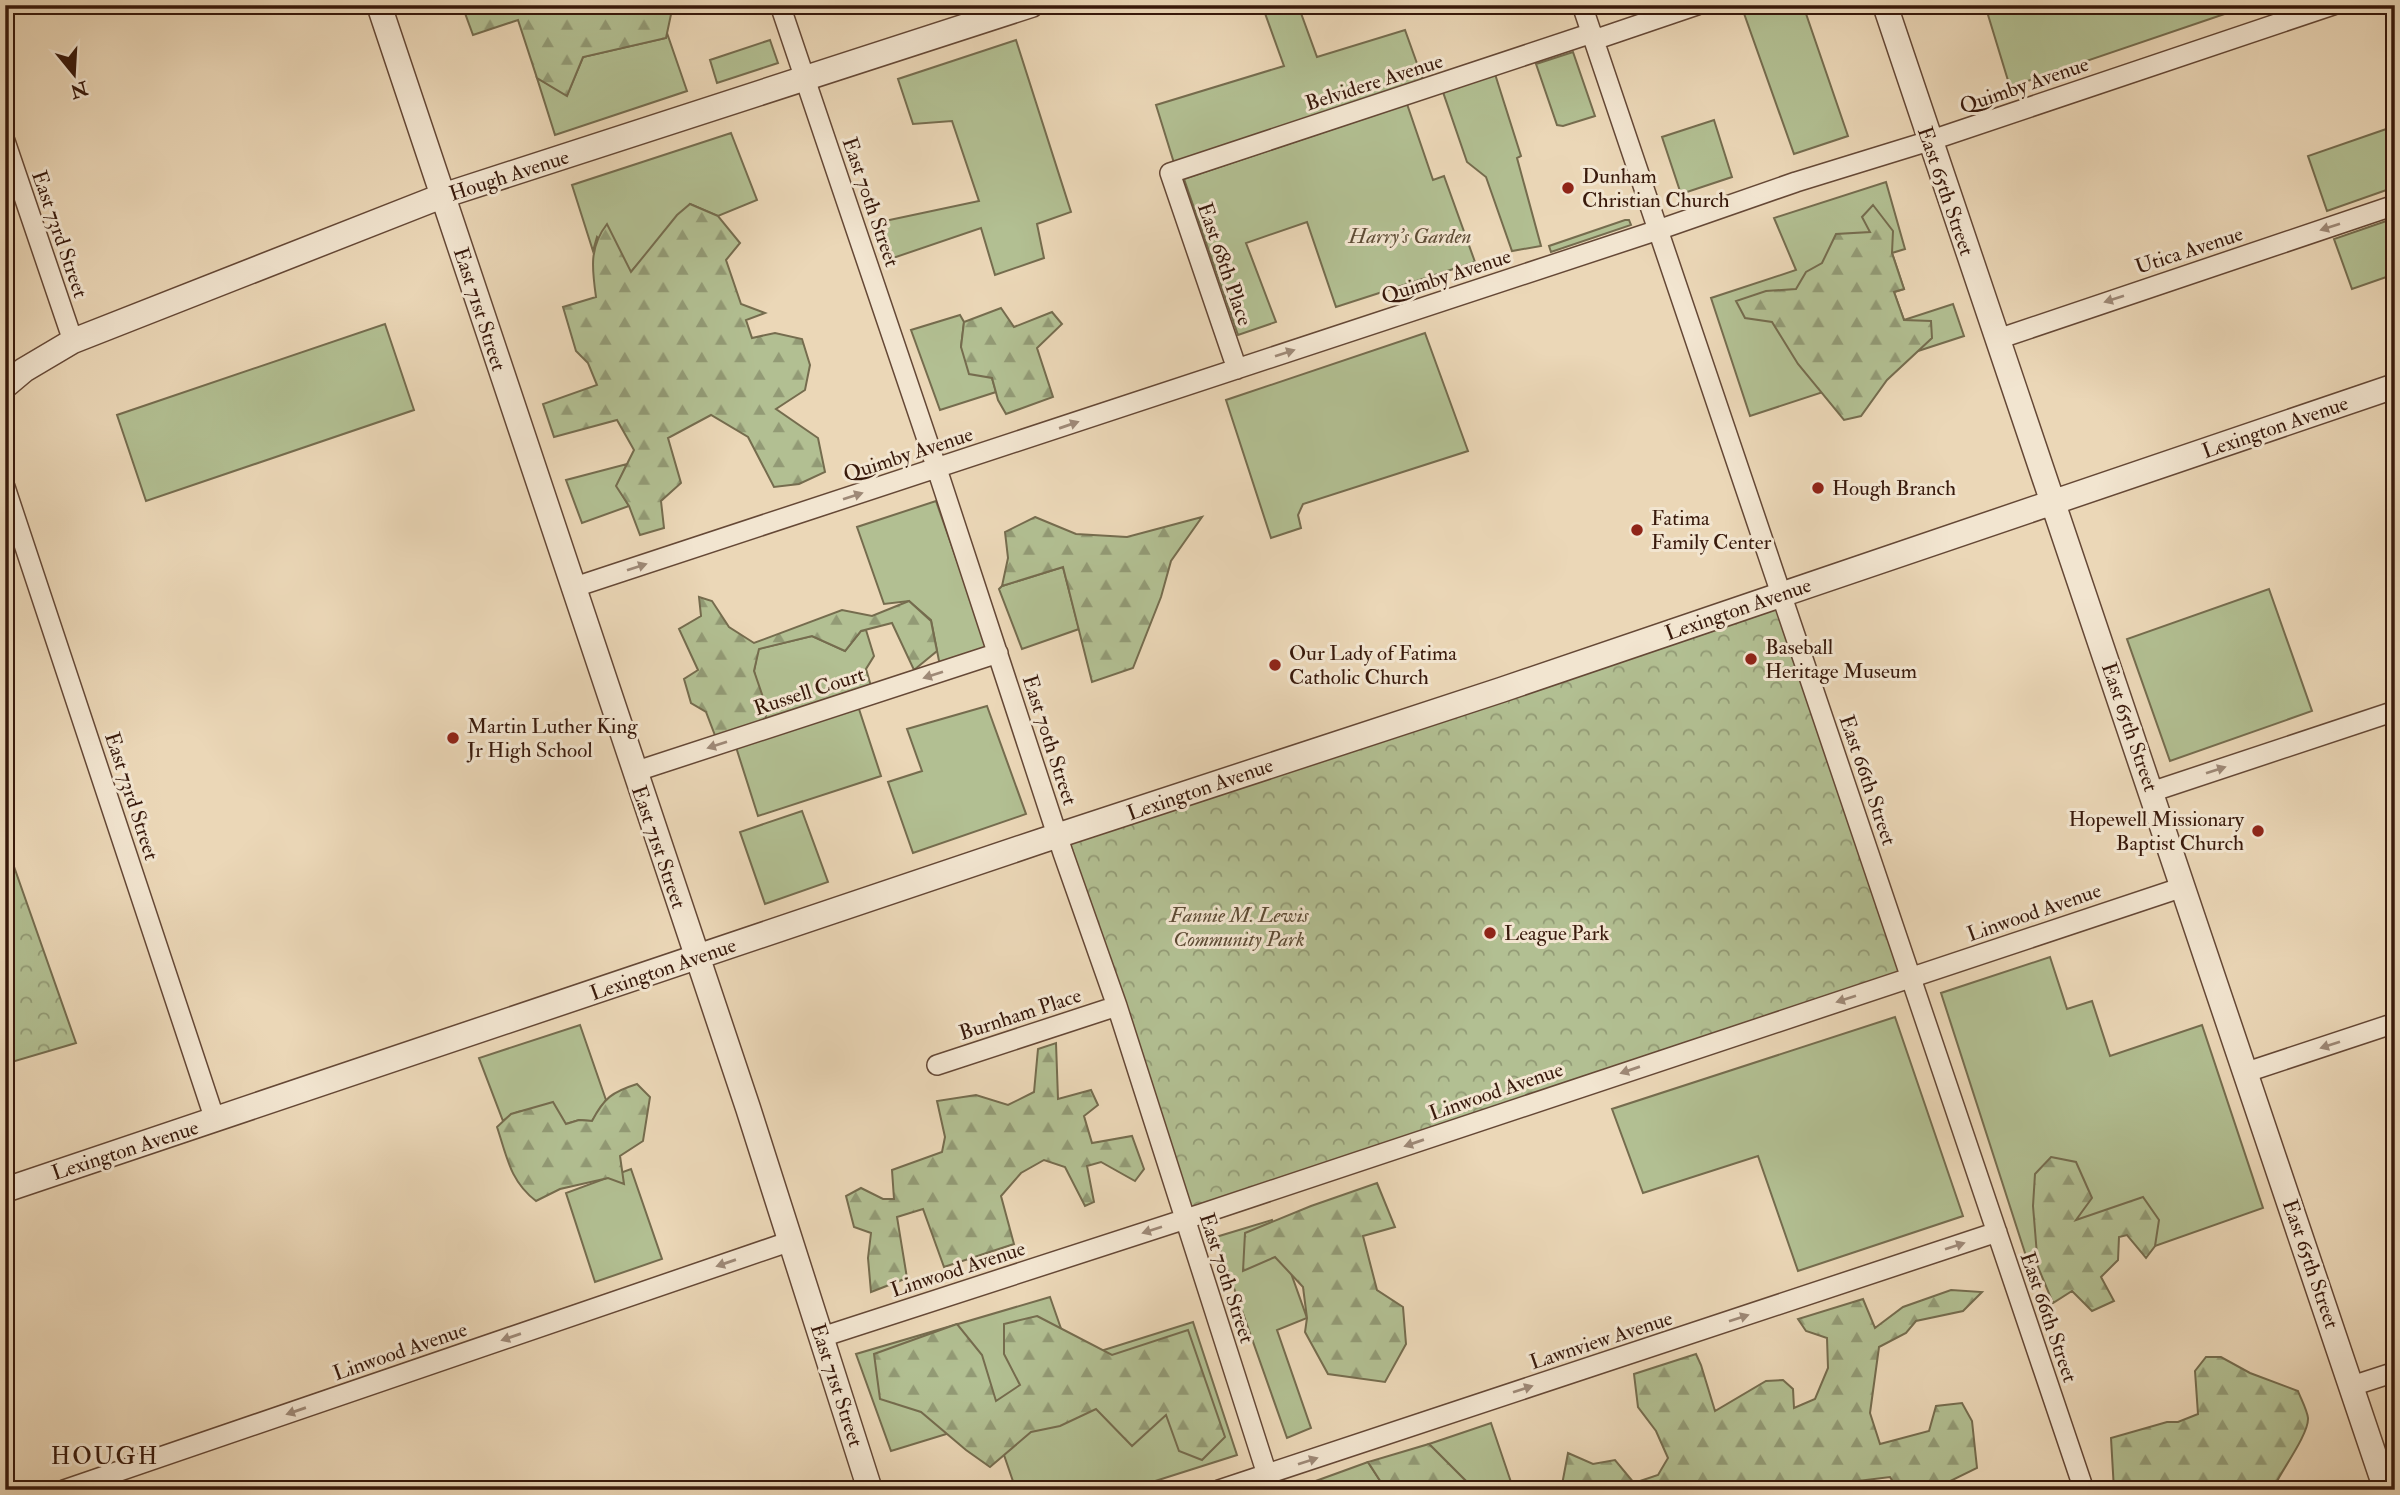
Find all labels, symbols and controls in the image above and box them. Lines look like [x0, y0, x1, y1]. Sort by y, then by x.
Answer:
north arrow [38, 38, 108, 108]
street label: Belvidere Avenue [1302, 47, 1447, 117]
street label: Quimby Avenue [1956, 51, 2093, 120]
text: N [66, 75, 92, 104]
street label: East 65th Street [1911, 123, 1980, 259]
street label: East 70th Street [836, 134, 905, 271]
street label: Hough Avenue [446, 143, 573, 208]
place label: Dunham Christian Church [1582, 163, 1730, 214]
street label: East 73rd Street [25, 167, 94, 302]
marker: Dunham Christian Church [1560, 180, 1576, 196]
street label: East 68th Place [1191, 199, 1258, 329]
street label: Utica Avenue [2132, 220, 2247, 281]
one-way arrow [2319, 222, 2340, 233]
park label: Harry's Garden [1348, 223, 1471, 250]
street label: Quimby Avenue [1378, 243, 1515, 310]
street label: East 71st Street [447, 244, 512, 375]
one-way arrow [2104, 294, 2125, 305]
one-way arrow [1275, 347, 1296, 358]
street label: Lexington Avenue [2198, 390, 2352, 465]
one-way arrow [1059, 419, 1080, 429]
street label: Quimby Avenue [840, 421, 977, 488]
place label: Hough Branch [1832, 475, 1956, 502]
marker: Hough Branch [1810, 480, 1826, 496]
one-way arrow [843, 490, 864, 501]
place label: Fatima Family Center [1651, 505, 1772, 556]
marker: Fatima Family Center [1629, 522, 1645, 538]
one-way arrow [626, 561, 647, 571]
street label: Lexington Avenue [1661, 572, 1815, 647]
place label: Baseball Heritage Museum [1765, 634, 1917, 685]
place label: Our Lady of Fatima Catholic Church [1289, 640, 1457, 691]
marker: Baseball Heritage Museum [1743, 651, 1759, 667]
marker: Our Lady of Fatima Catholic Church [1267, 657, 1283, 673]
street label: East 65th Street [2095, 659, 2164, 795]
street label: Russell Court [750, 661, 868, 722]
one-way arrow [922, 670, 943, 680]
street label: East 70th Street [1016, 672, 1083, 809]
street label: East 66th Street [1833, 711, 1903, 849]
place label: Martin Luther King Jr High School [466, 713, 638, 764]
street label: East 73rd Street [98, 729, 165, 864]
marker: Martin Luther King Jr High School [445, 730, 461, 746]
one-way arrow [706, 741, 727, 751]
street label: Lexington Avenue [1123, 752, 1277, 827]
one-way arrow [2206, 764, 2227, 775]
street label: East 71st Street [625, 782, 692, 912]
place label: Hopewell Missionary Baptist Church [2068, 806, 2245, 857]
marker: Hopewell Missionary Baptist Church [2250, 823, 2266, 839]
street label: Linwood Avenue [1964, 877, 2105, 948]
park label: Fannie M. Lewis Community Park [1168, 902, 1310, 953]
place label: League Park [1504, 920, 1609, 947]
marker: League Park [1482, 925, 1498, 941]
street label: Lexington Avenue [586, 932, 740, 1007]
street label: Burnham Place [955, 982, 1085, 1047]
one-way arrow [1835, 994, 1856, 1005]
one-way arrow [2319, 1040, 2340, 1051]
street label: Linwood Avenue [1426, 1056, 1567, 1127]
one-way arrow [1619, 1066, 1640, 1076]
street label: Lexington Avenue [48, 1114, 202, 1187]
one-way arrow [1404, 1138, 1425, 1149]
street label: East 65th Street [2276, 1196, 2345, 1332]
street label: East 70th Street [1193, 1210, 1260, 1347]
one-way arrow [1141, 1225, 1162, 1236]
street label: Linwood Avenue [887, 1235, 1029, 1304]
one-way arrow [1945, 1240, 1966, 1251]
street label: East 66th Street [2014, 1248, 2084, 1386]
one-way arrow [716, 1258, 737, 1269]
street label: Lawnview Avenue [1526, 1305, 1676, 1376]
one-way arrow [1729, 1312, 1750, 1322]
street label: Linwood Avenue [330, 1316, 471, 1387]
street label: East 71st Street [804, 1320, 869, 1451]
one-way arrow [501, 1332, 522, 1343]
one-way arrow [1513, 1383, 1534, 1394]
one-way arrow [285, 1406, 306, 1417]
district label: HOUGH [51, 1441, 159, 1472]
one-way arrow [1297, 1455, 1318, 1466]

